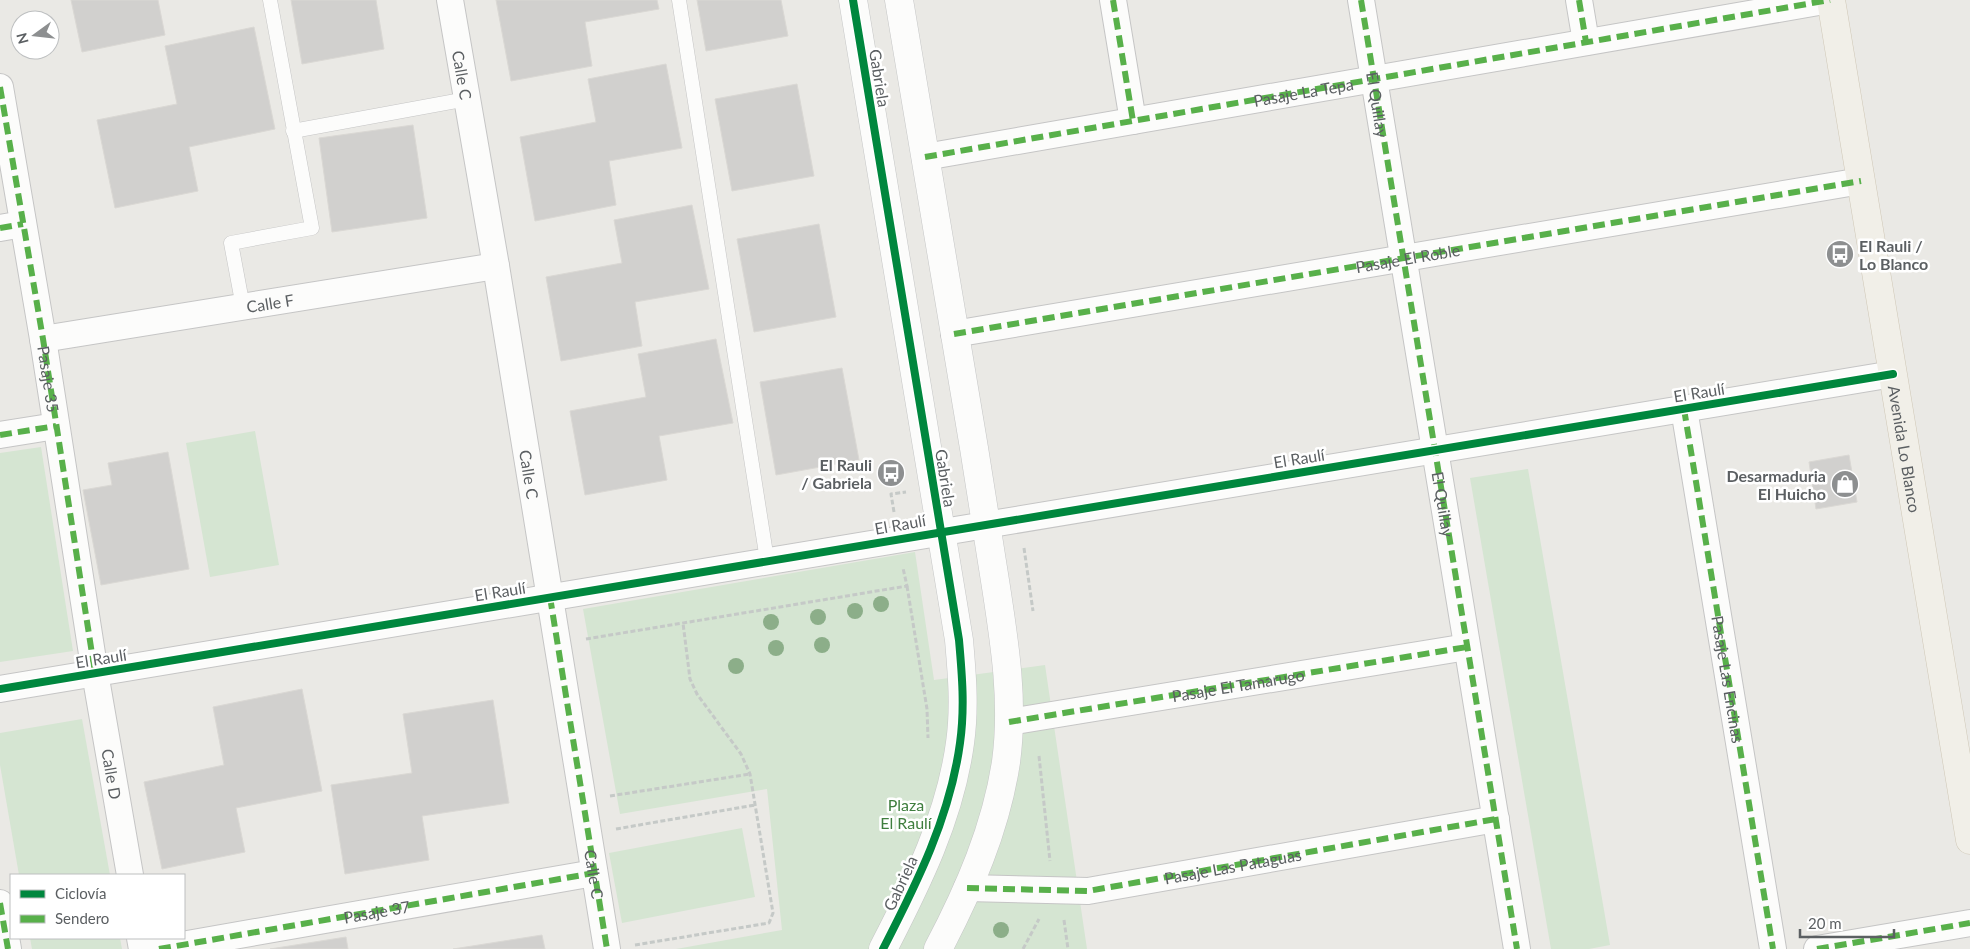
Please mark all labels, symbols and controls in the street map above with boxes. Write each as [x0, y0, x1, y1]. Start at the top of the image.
north arrow [10, 10, 60, 60]
text: N [12, 31, 32, 46]
street label: Gabriela [866, 48, 894, 108]
street label: Calle C [449, 49, 477, 101]
street label: El Quillay [1363, 70, 1393, 139]
street label: Pasaje La Tepa [1252, 73, 1355, 109]
place label: El Rauli / Lo Blanco [1859, 236, 1928, 273]
street label: Pasaje El Roble [1354, 239, 1461, 276]
bus stop icon: El Rauli / Lo Blanco [1825, 239, 1855, 269]
street label: Calle F [245, 289, 295, 316]
street label: Pasaje 35 [35, 344, 64, 414]
street label: El Raulí [1672, 378, 1727, 405]
street label: Avenida Lo Blanco [1885, 384, 1925, 514]
street label: El Raulí [1272, 444, 1327, 471]
street label: Calle C [517, 448, 543, 501]
street label: Gabriela [932, 448, 960, 508]
place label: El Rauli / Gabriela [801, 455, 872, 492]
bus stop icon: El Rauli / Gabriela [876, 458, 906, 488]
place label: Desarmaduria El Huicho [1726, 466, 1826, 503]
shop icon: Desarmaduria El Huicho [1830, 469, 1860, 499]
street label: El Quillay [1429, 470, 1459, 539]
street label: El Raulí [873, 510, 928, 538]
street label: El Raulí [473, 577, 528, 604]
street label: Pasaje Las Encinas [1709, 614, 1748, 745]
street label: El Raulí [74, 644, 129, 671]
street label: Pasaje El Tamarugo [1170, 664, 1306, 705]
street label: Calle D [99, 747, 126, 801]
park label: Plaza El Raulí [880, 795, 933, 832]
street label: Pasaje Las Pataguas [1163, 844, 1303, 887]
street label: Calle C [581, 848, 608, 900]
street label: Gabriela [879, 853, 921, 913]
legend [10, 874, 185, 939]
text: Ciclovía [55, 884, 106, 902]
street label: Pasaje 37 [342, 896, 411, 926]
scale bar [1800, 906, 1894, 938]
text: Sendero [55, 909, 109, 927]
text: 20 m [1808, 914, 1842, 932]

